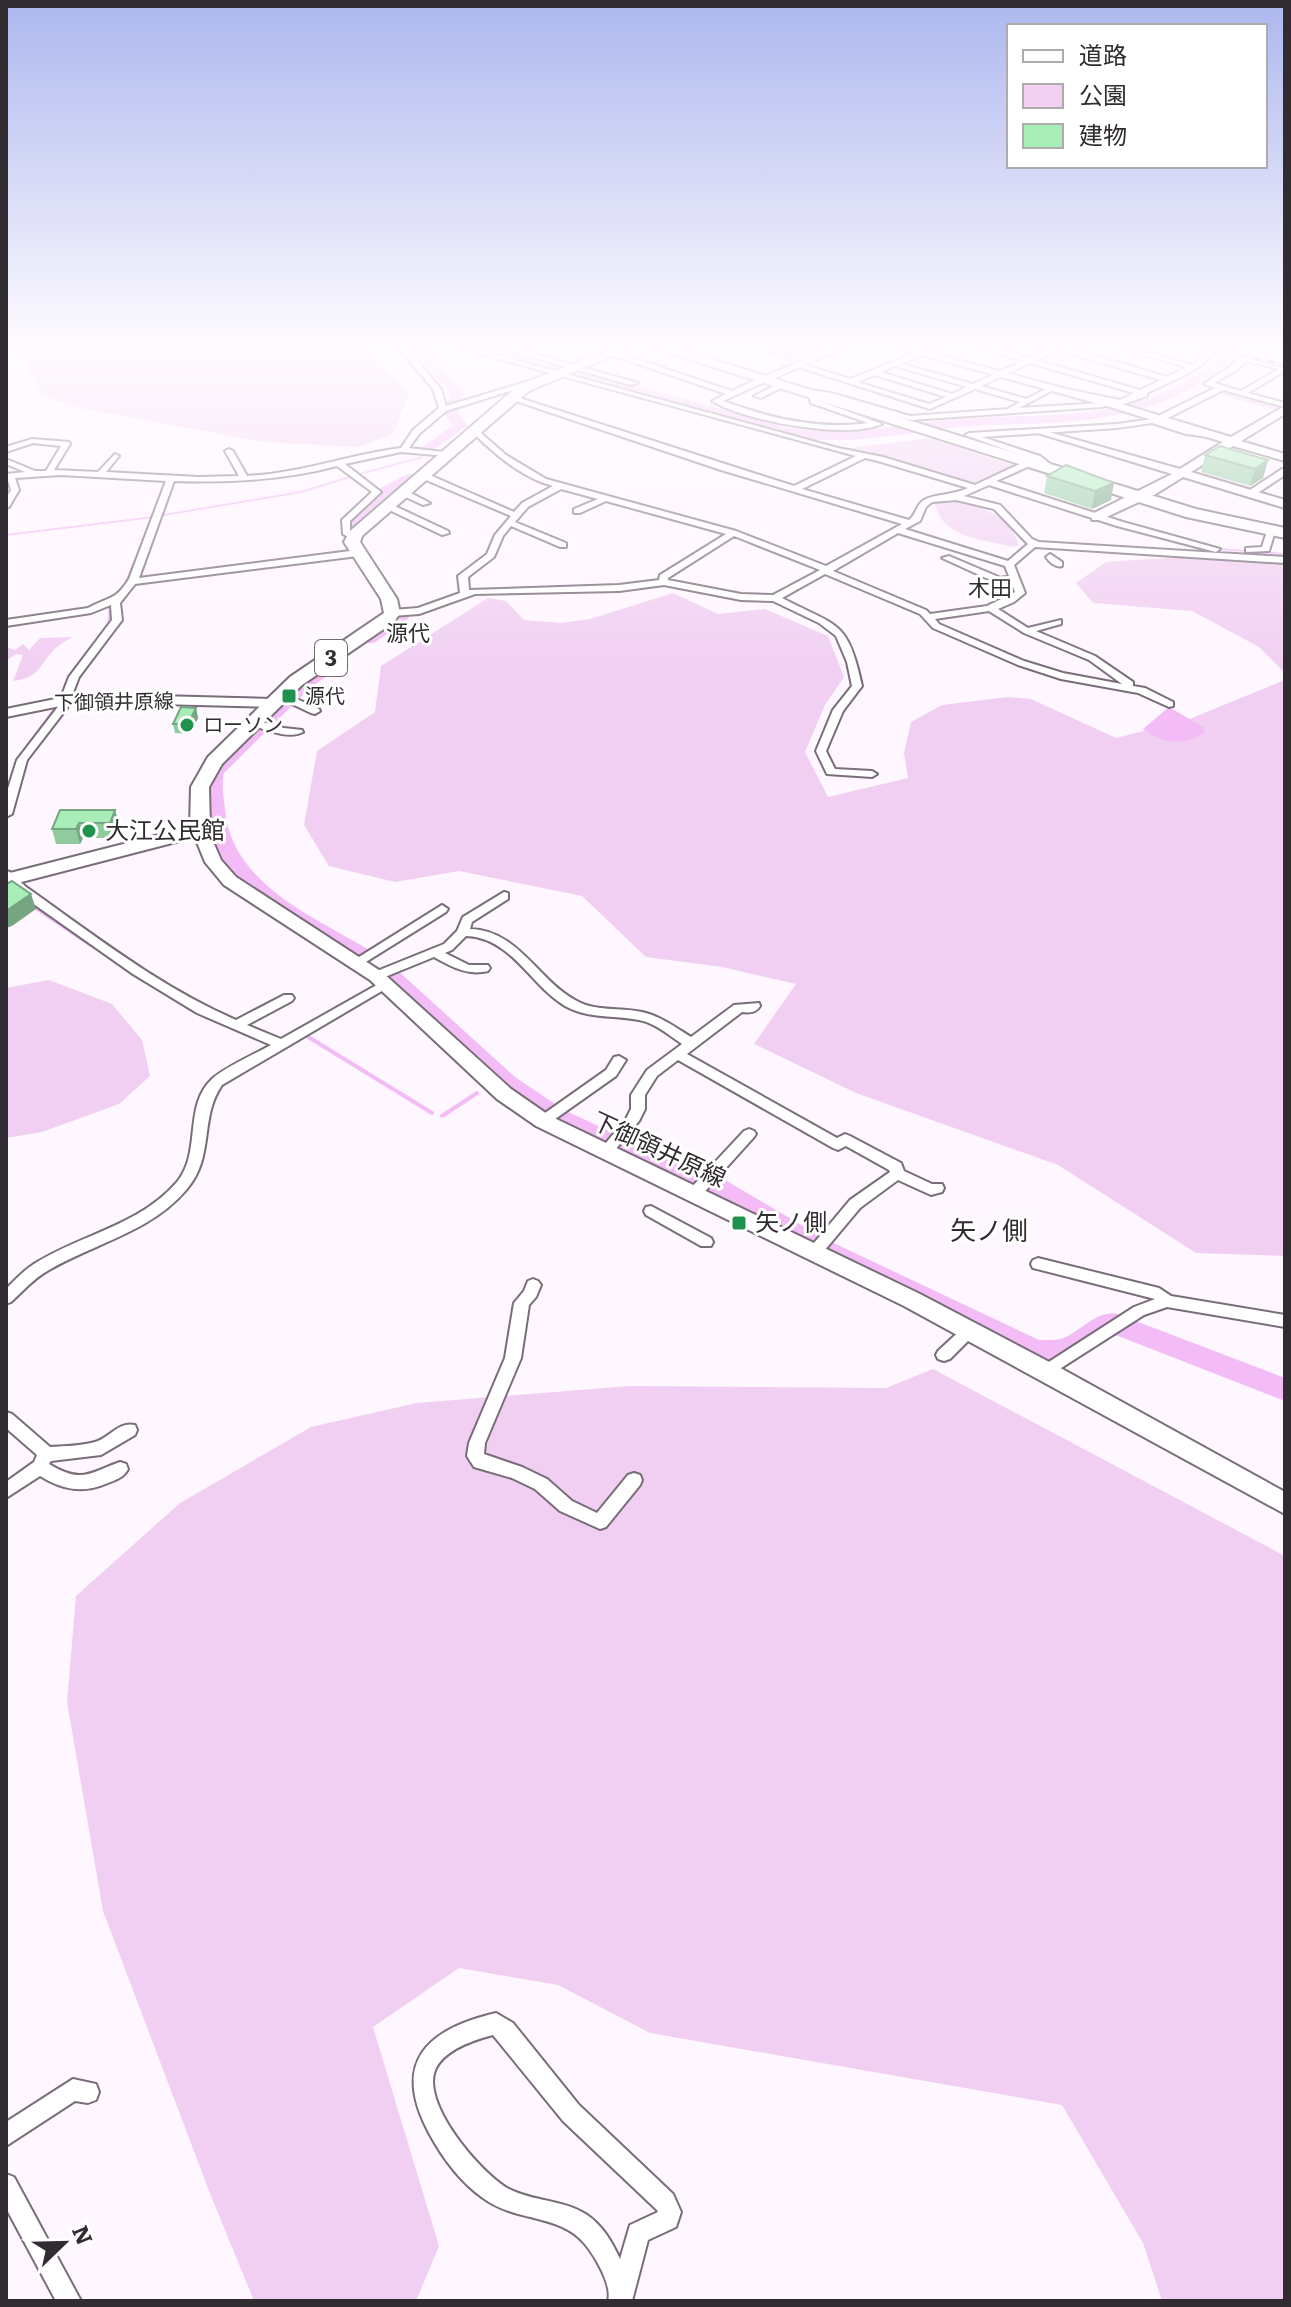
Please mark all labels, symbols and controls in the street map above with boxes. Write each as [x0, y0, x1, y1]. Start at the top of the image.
legend [1007, 24, 1267, 168]
text: 道路 [1079, 36, 1127, 71]
text: 公園 [1079, 76, 1127, 111]
text: 建物 [1079, 116, 1127, 151]
district label: 木田 [968, 570, 1012, 603]
district label: 源代 [386, 615, 430, 648]
road number: 3 [315, 640, 347, 676]
place label: 源代 [305, 679, 345, 709]
street label: 下御領井原線 [54, 684, 174, 716]
marker: 源代 [280, 687, 298, 705]
place label: ローソン [203, 708, 283, 738]
marker: ローソン [178, 716, 196, 734]
place label: 大江公民館 [105, 811, 225, 846]
marker: 大江公民館 [80, 822, 98, 840]
street label: 下御領井原線 [587, 1101, 733, 1194]
place label: 矢ノ側 [755, 1203, 827, 1238]
district label: 矢ノ側 [950, 1209, 1028, 1248]
marker: 矢ノ側 [730, 1214, 748, 1232]
north arrow [24, 2203, 104, 2283]
text: N [65, 2220, 103, 2250]

